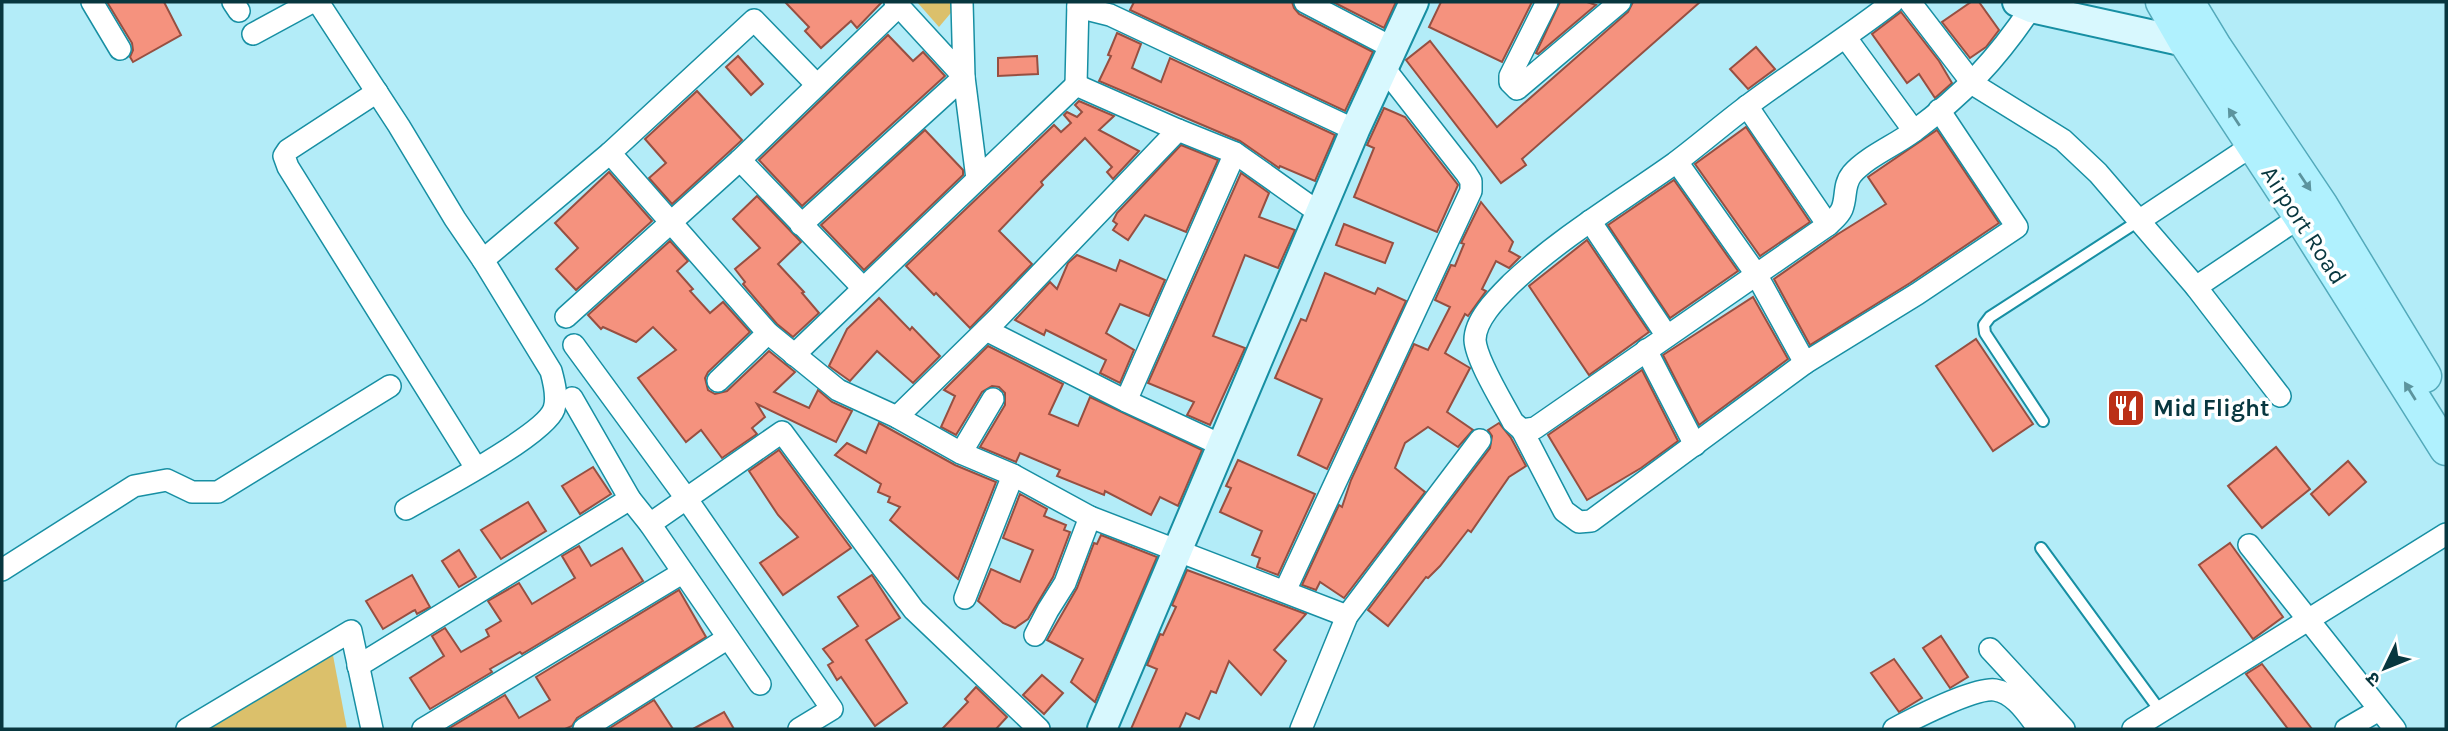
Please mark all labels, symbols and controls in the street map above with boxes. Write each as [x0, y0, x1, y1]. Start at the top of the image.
one-way arrow [2228, 107, 2241, 127]
street label: Airport Road [2255, 161, 2353, 289]
one-way arrow [2299, 172, 2312, 192]
one-way arrow [2403, 382, 2416, 401]
restaurant icon: Mid Flight [2105, 387, 2147, 429]
place label: Mid Flight [2153, 394, 2269, 422]
north arrow [2350, 633, 2420, 703]
text: उ [2361, 667, 2385, 690]

